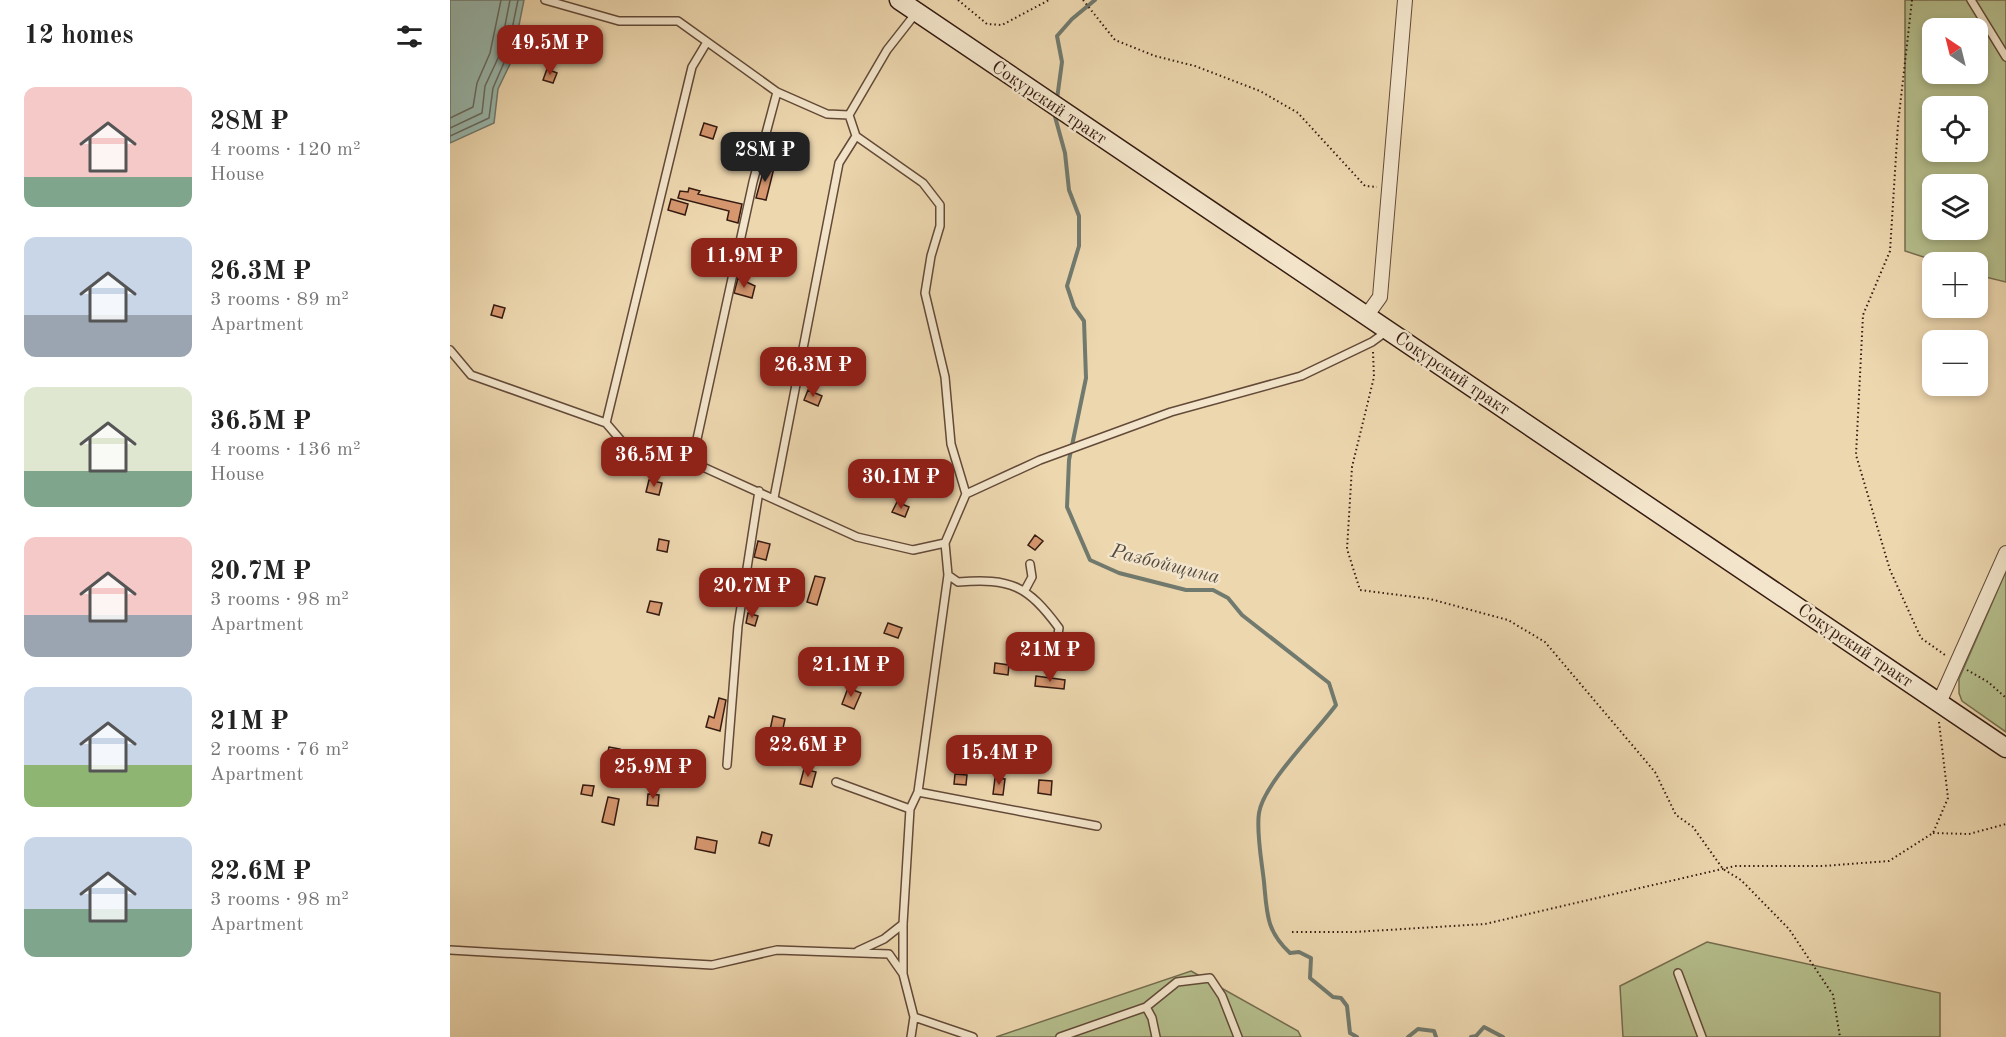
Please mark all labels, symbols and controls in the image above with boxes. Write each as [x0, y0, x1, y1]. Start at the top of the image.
north arrow [1922, 18, 1988, 84]
map controls [1922, 18, 1988, 396]
icon: filters [393, 20, 426, 53]
text: 12 homes [24, 23, 133, 49]
pin: 49.5M ₽ [495, 25, 605, 76]
text: 49.5M ₽ [511, 34, 589, 54]
street label: Сокурский тракт [988, 58, 1110, 148]
button: locate [1922, 96, 1988, 162]
text: 28M ₽ [210, 109, 289, 135]
icon: home [72, 111, 144, 183]
pin: 28M ₽ [723, 132, 807, 183]
text: 4 rooms · 120 m² [210, 140, 360, 160]
text: 28M ₽ [735, 141, 795, 161]
text: House [210, 165, 264, 185]
button: layers [1922, 174, 1988, 240]
pin: 11.9M ₽ [689, 238, 799, 289]
text: 11.9M ₽ [705, 247, 783, 267]
button: + [1922, 252, 1988, 318]
text: 26.3M ₽ [210, 259, 311, 285]
icon: home [72, 261, 144, 333]
text: 3 rooms · 89 m² [210, 290, 349, 310]
text: Apartment [210, 315, 304, 335]
street label: Сокурский тракт [1391, 329, 1513, 419]
button: − [1922, 330, 1988, 396]
pin: 26.3M ₽ [758, 347, 868, 398]
text: 26.3M ₽ [774, 356, 852, 376]
text: 36.5M ₽ [210, 409, 311, 435]
icon: home [72, 411, 144, 483]
pin: 36.5M ₽ [599, 437, 709, 488]
text: 4 rooms · 136 m² [210, 440, 360, 460]
text: 36.5M ₽ [615, 446, 693, 466]
pin: 30.1M ₽ [846, 459, 956, 510]
text: House [210, 465, 264, 485]
text: 30.1M ₽ [862, 468, 940, 488]
water label: Разбойщина [1107, 542, 1222, 588]
text: 20.7M ₽ [210, 559, 311, 585]
icon: home [72, 561, 144, 633]
pin: 20.7M ₽ [697, 568, 807, 619]
text: 20.7M ₽ [713, 577, 791, 597]
text: 3 rooms · 98 m² [210, 590, 349, 610]
street label: Сокурский тракт [1794, 601, 1916, 691]
text: Apartment [210, 615, 304, 635]
pin: 21M ₽ [1008, 632, 1092, 683]
text: 21M ₽ [1020, 641, 1080, 661]
pin: 21.1M ₽ [796, 647, 906, 698]
text: 21.1M ₽ [812, 656, 890, 676]
text: 21M ₽ [210, 709, 289, 735]
icon: home [72, 711, 144, 783]
pin: 22.6M ₽ [753, 727, 863, 778]
pin: 15.4M ₽ [944, 735, 1054, 786]
text: 22.6M ₽ [769, 736, 847, 756]
text: 2 rooms · 76 m² [210, 740, 349, 760]
text: 15.4M ₽ [960, 744, 1038, 764]
pin: 25.9M ₽ [598, 749, 708, 800]
text: 25.9M ₽ [614, 758, 692, 778]
text: Apartment [210, 765, 304, 785]
text: 22.6M ₽ [210, 859, 311, 885]
icon: home [72, 861, 144, 933]
text: 3 rooms · 98 m² [210, 890, 349, 910]
text: Apartment [210, 915, 304, 935]

